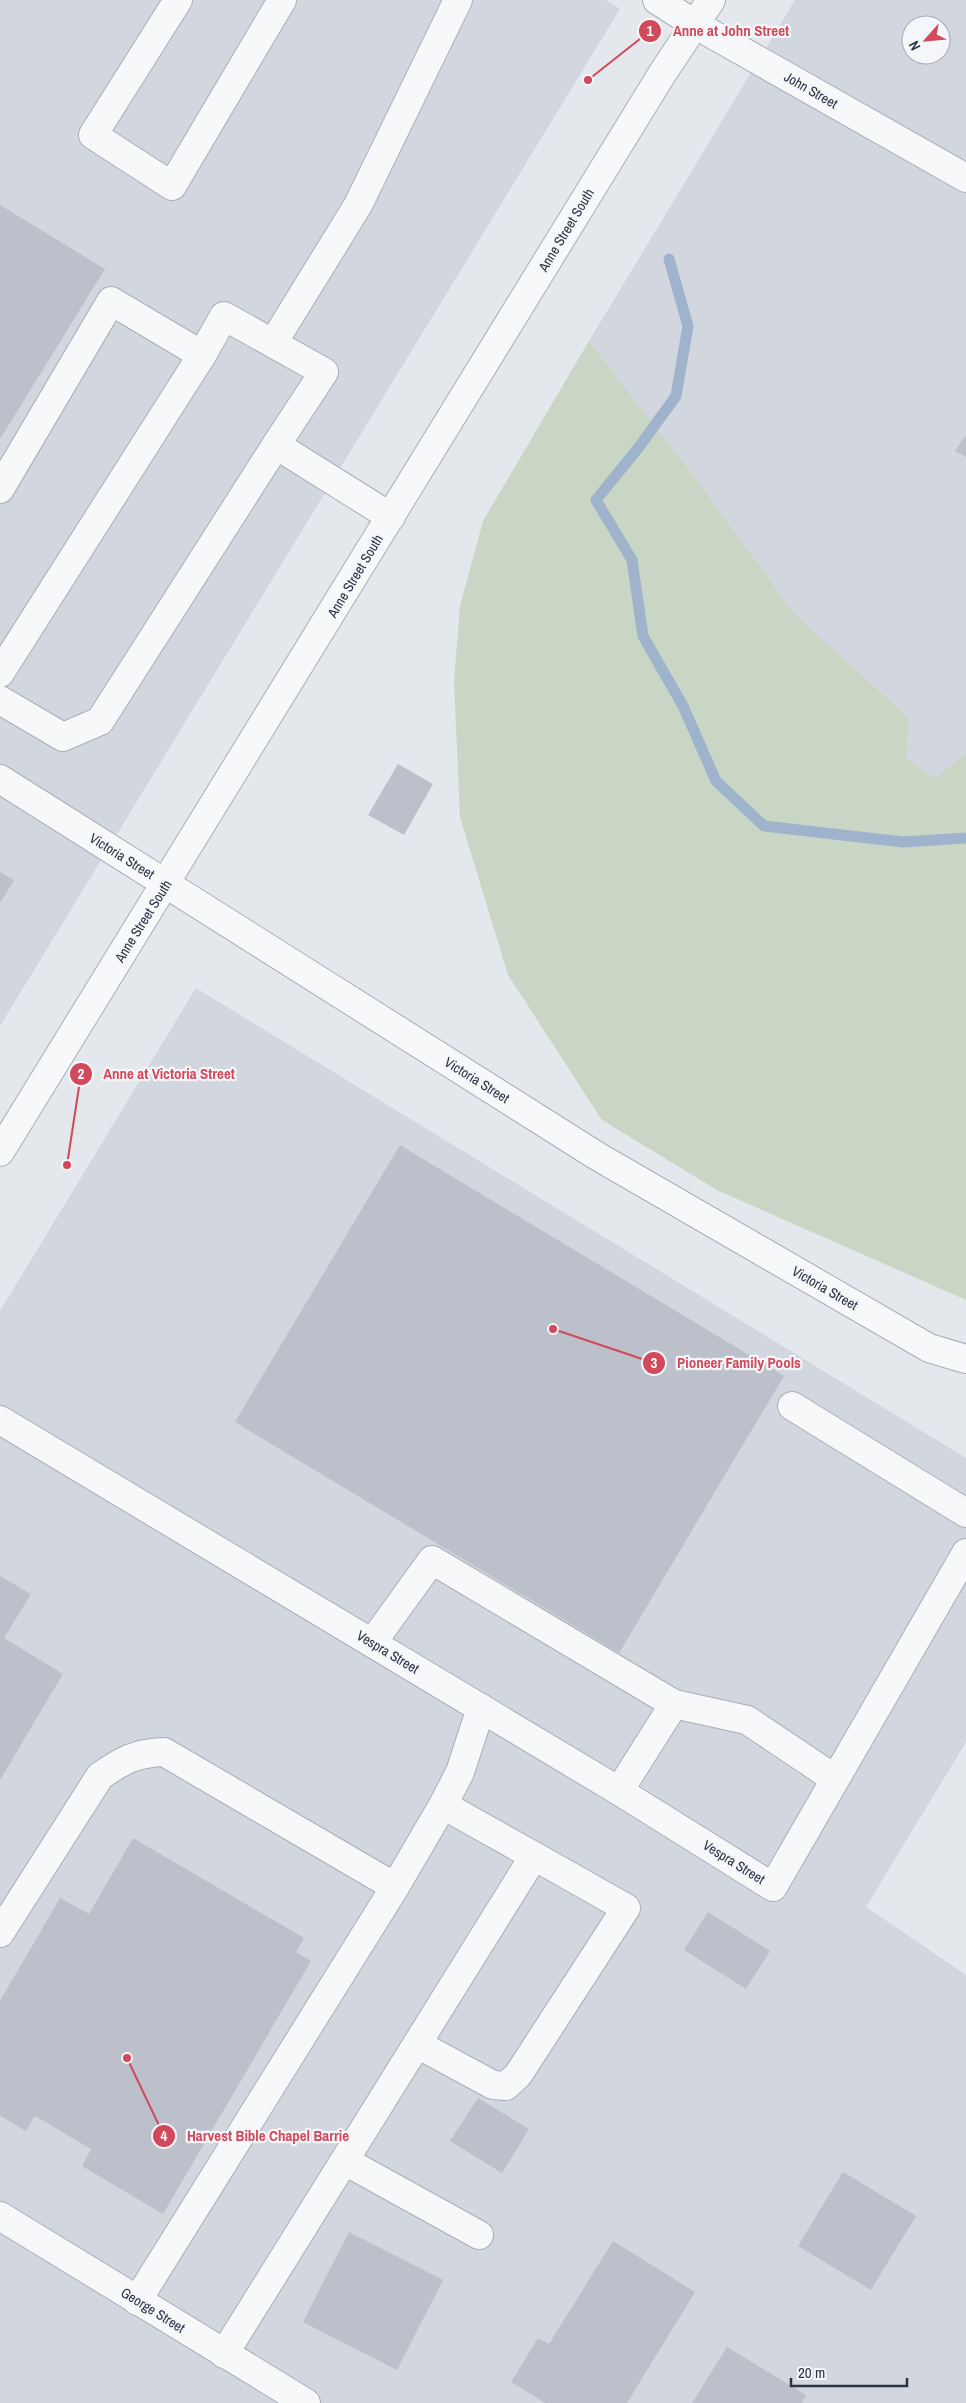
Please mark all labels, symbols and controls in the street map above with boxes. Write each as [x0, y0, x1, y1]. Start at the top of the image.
north arrow [901, 15, 951, 65]
callout: Anne at John Street [638, 16, 799, 46]
text: 1 [647, 20, 654, 41]
text: Anne at John Street [673, 20, 789, 41]
text: N [905, 38, 924, 54]
street label: John Street [781, 68, 841, 112]
street label: Anne Street South [534, 185, 598, 276]
street label: Anne Street South [323, 531, 387, 622]
street label: Victoria Street [86, 829, 158, 883]
street label: Anne Street South [110, 876, 175, 966]
street label: Victoria Street [441, 1053, 513, 1107]
callout: Anne at Victoria Street [69, 1059, 245, 1089]
text: 2 [78, 1063, 85, 1084]
text: Anne at Victoria Street [103, 1063, 235, 1084]
street label: Victoria Street [789, 1262, 861, 1314]
callout: Pioneer Family Pools [642, 1348, 811, 1378]
text: 3 [651, 1352, 658, 1373]
text: Pioneer Family Pools [677, 1352, 801, 1373]
street label: Vespra Street [354, 1626, 422, 1678]
street label: Vespra Street [700, 1836, 768, 1888]
callout: Harvest Bible Chapel Barrie [152, 2121, 359, 2151]
text: 4 [161, 2125, 168, 2146]
text: Harvest Bible Chapel Barrie [187, 2125, 349, 2146]
street label: George Street [118, 2283, 188, 2337]
scale bar [791, 2356, 907, 2388]
text: 20 m [798, 2362, 825, 2383]

